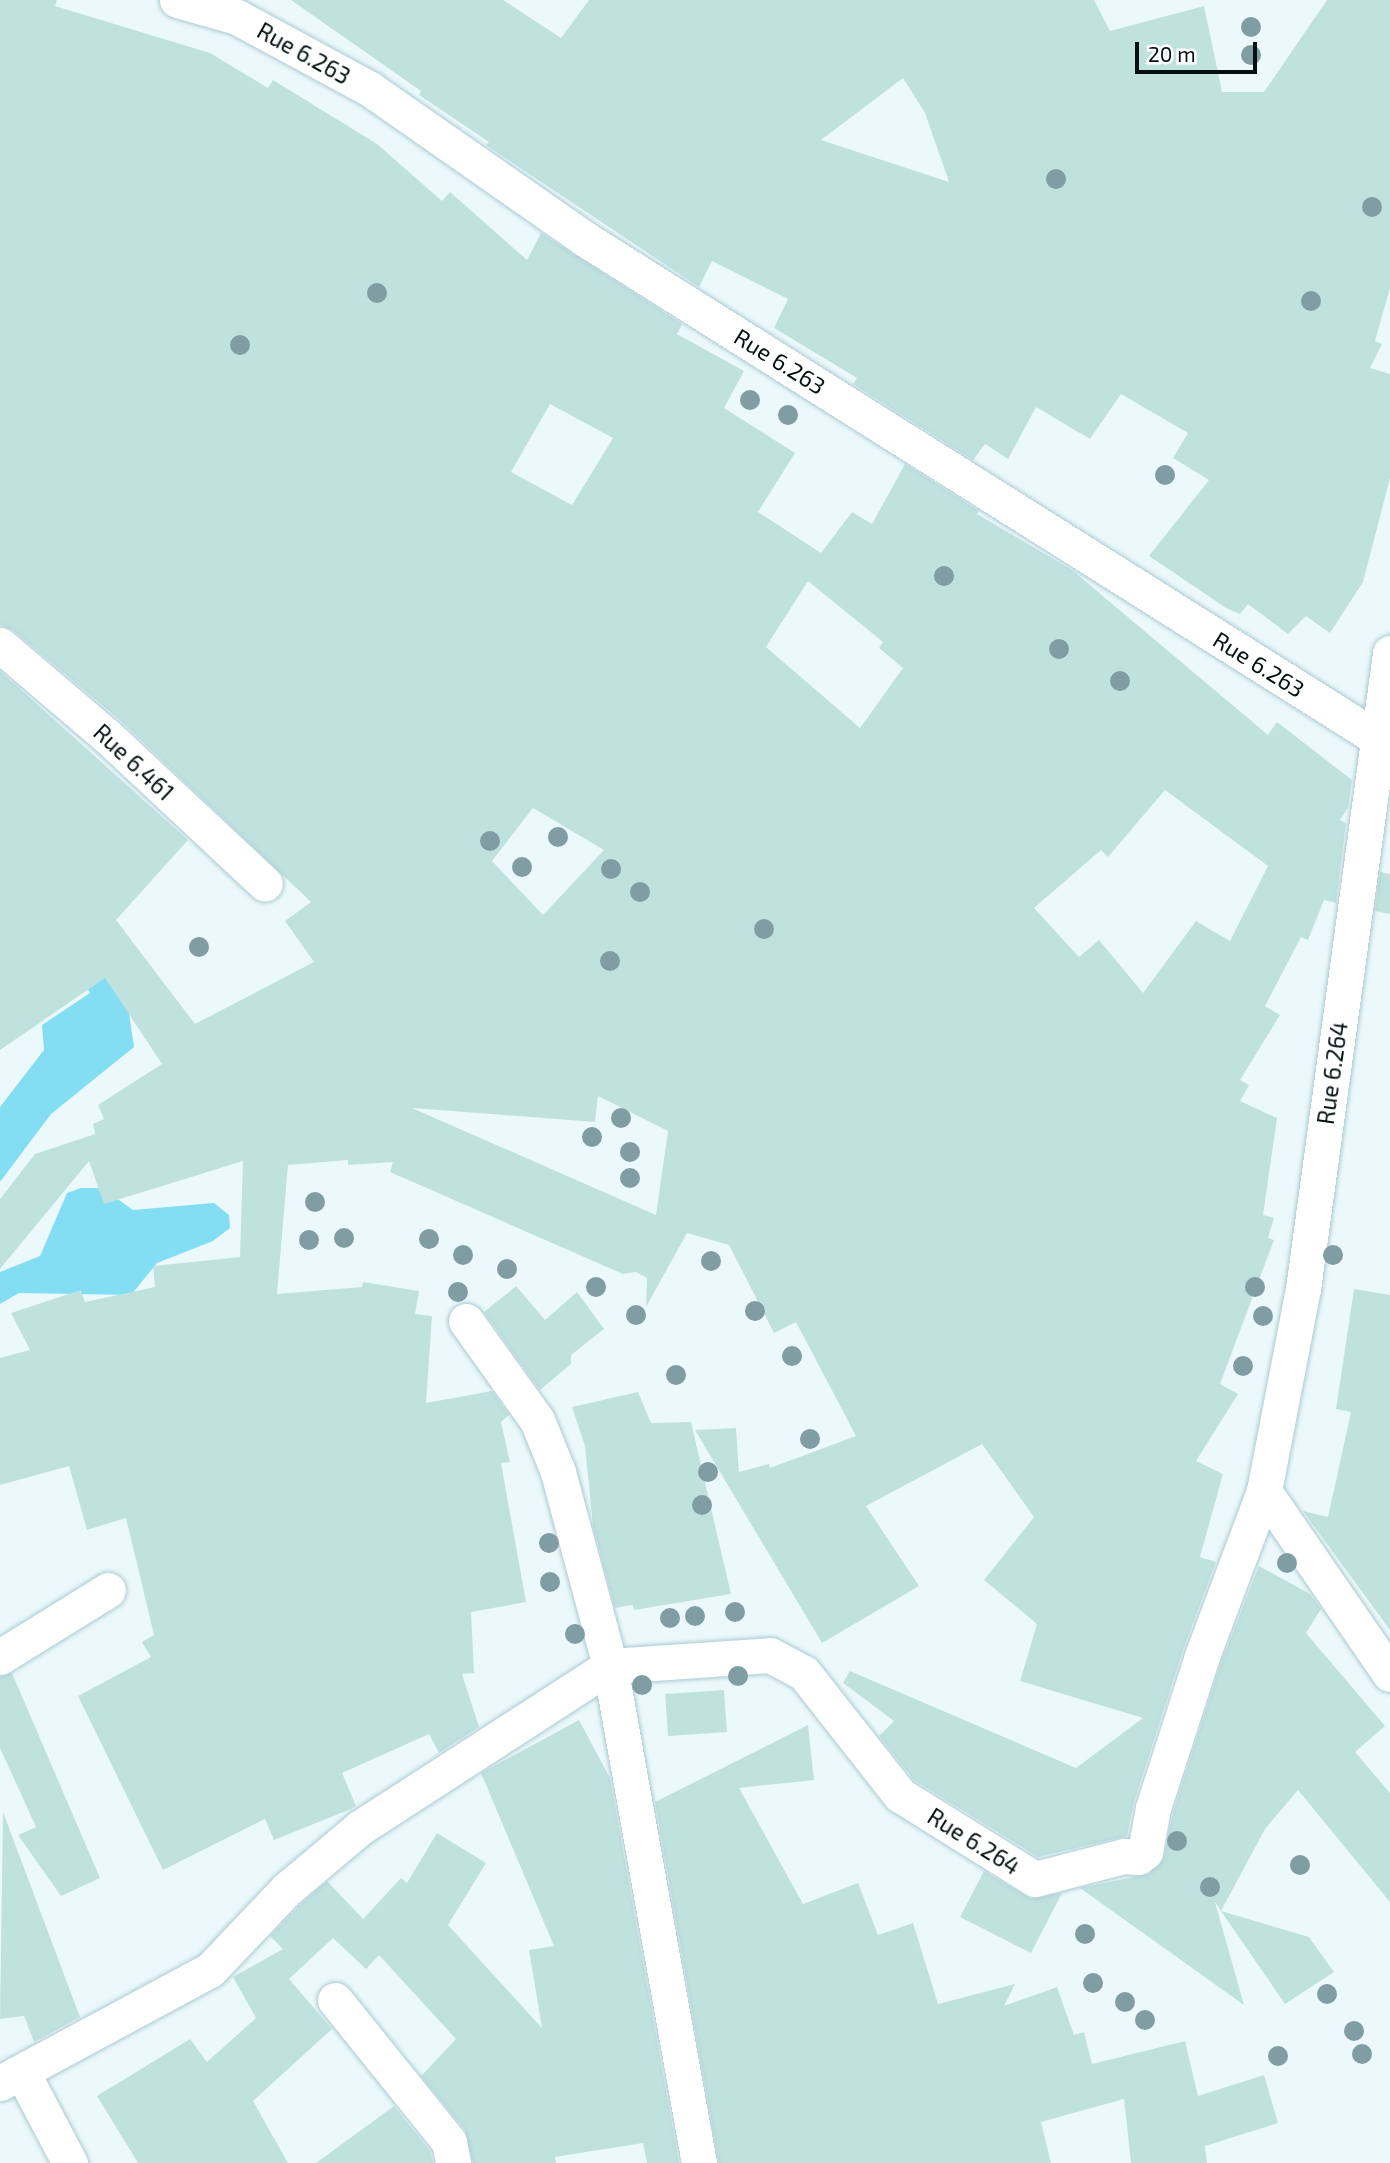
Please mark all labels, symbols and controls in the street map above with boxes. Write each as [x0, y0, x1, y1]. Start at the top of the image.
street label: Rue 6.263 [253, 16, 355, 90]
scale bar [1138, 28, 1260, 72]
text: 20 m [1148, 41, 1196, 66]
street label: Rue 6.263 [729, 322, 831, 400]
street label: Rue 6.263 [1208, 625, 1310, 703]
street label: Rue 6.461 [88, 718, 180, 806]
street label: Rue 6.264 [1311, 1020, 1353, 1126]
street label: Rue 6.264 [923, 1802, 1025, 1880]

